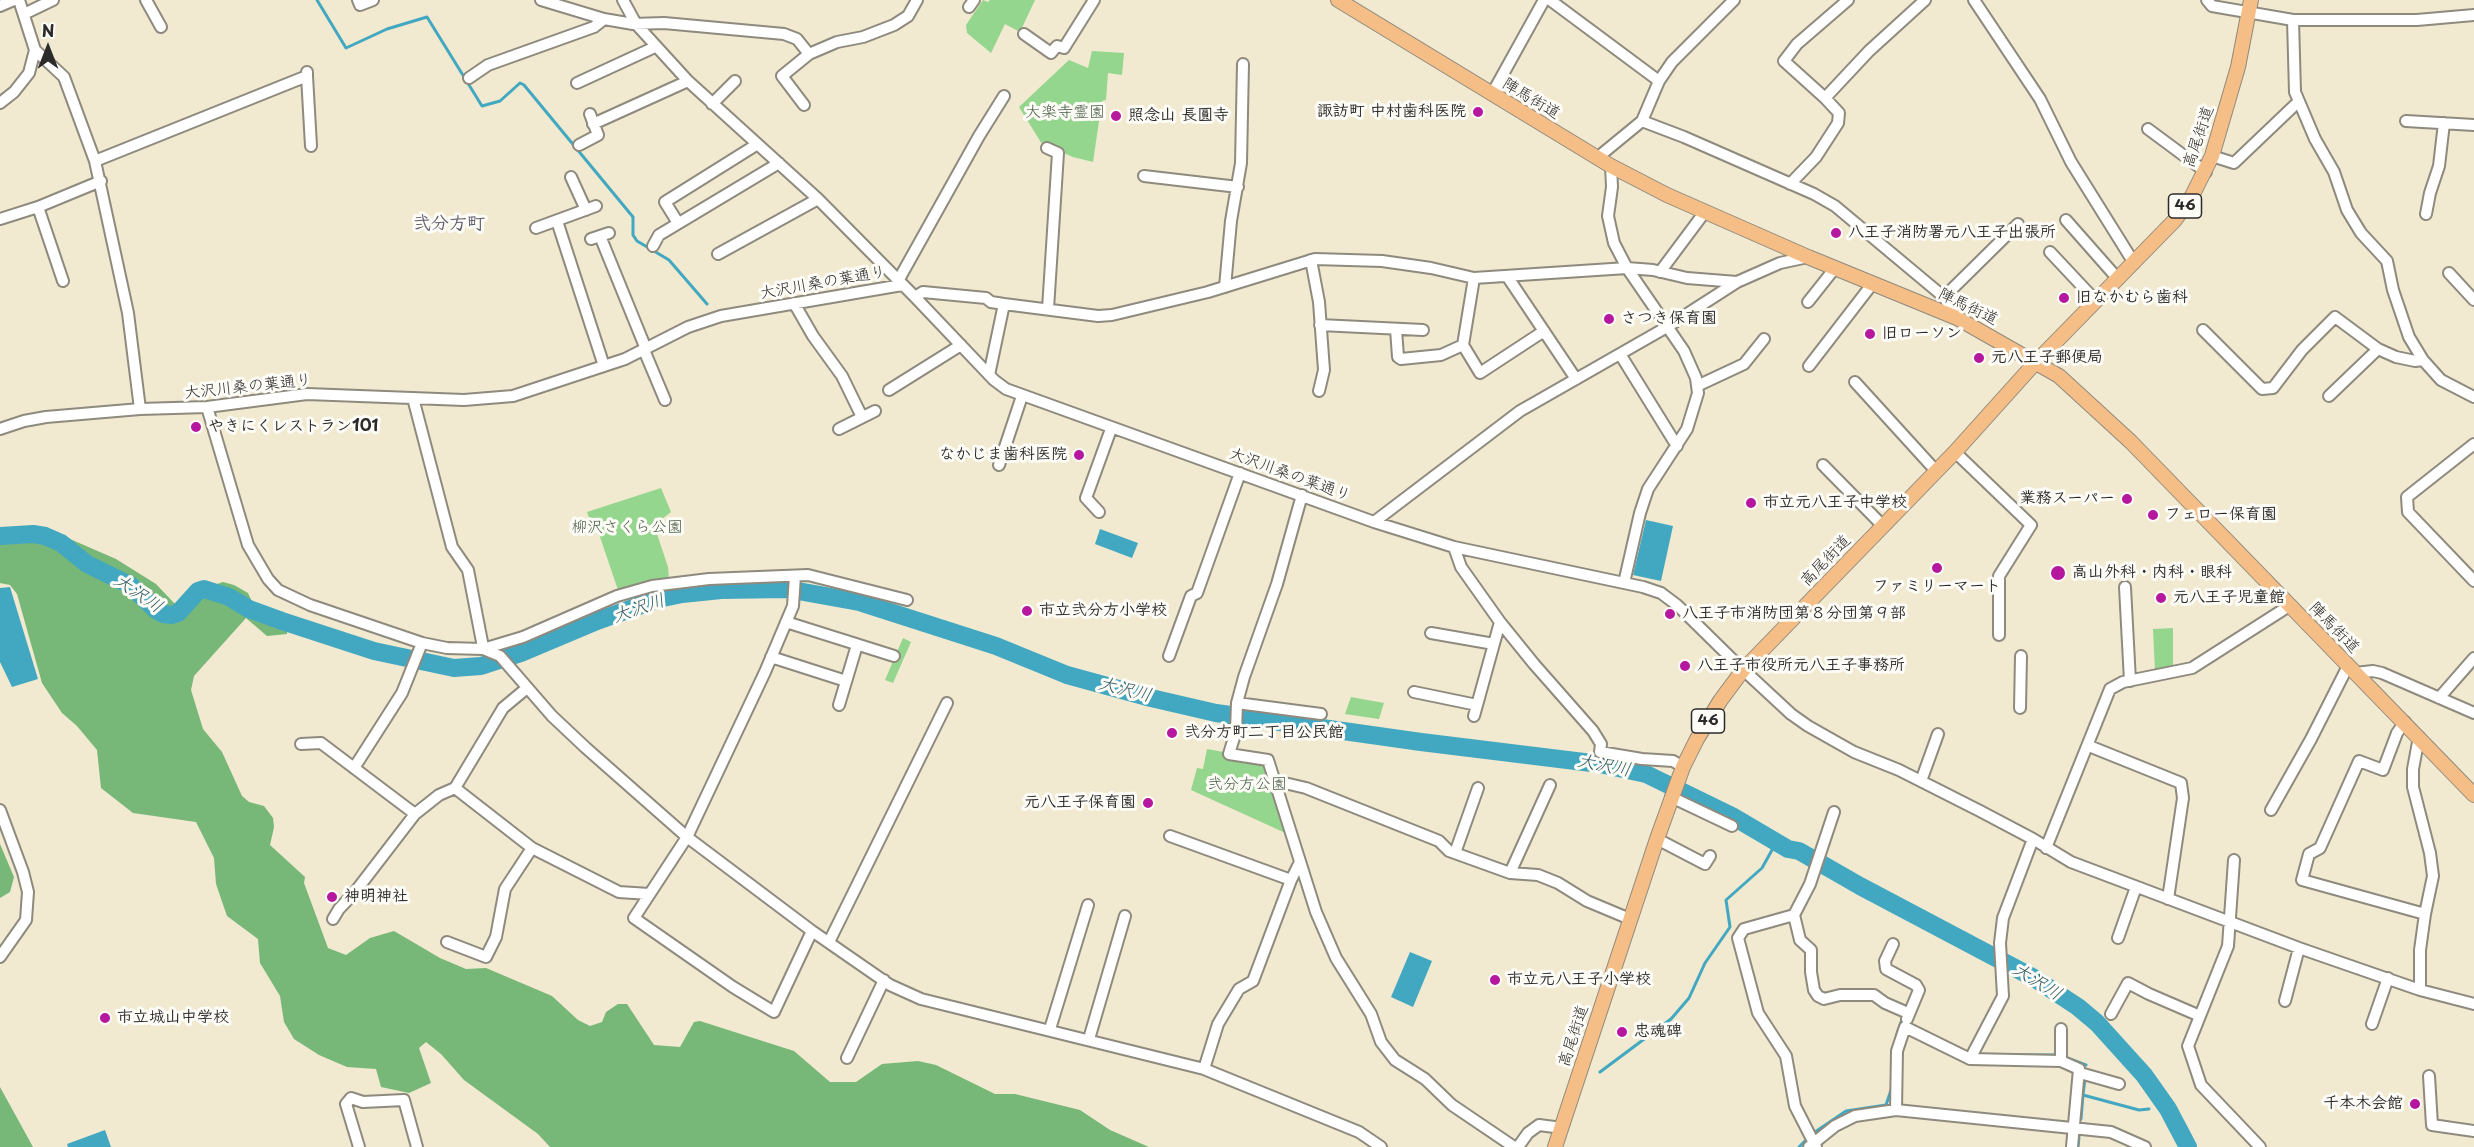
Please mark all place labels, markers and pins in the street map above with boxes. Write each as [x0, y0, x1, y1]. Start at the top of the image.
place label: 諏訪町 中村歯科医院 [1317, 102, 1466, 122]
marker: 諏訪町 中村歯科医院 [1471, 105, 1485, 119]
place label: 照念山 長圓寺 [1128, 106, 1229, 126]
marker: 照念山 長圓寺 [1109, 109, 1123, 123]
place label: 八王子消防署元八王子出張所 [1848, 223, 2056, 243]
marker: 八王子消防署元八王子出張所 [1829, 226, 1843, 240]
place label: 旧なかむら歯科 [2076, 288, 2188, 308]
marker: 旧なかむら歯科 [2057, 291, 2071, 305]
place label: さつき保育園 [1621, 309, 1717, 329]
marker: さつき保育園 [1602, 312, 1616, 326]
place label: 旧ローソン [1882, 324, 1962, 344]
marker: 旧ローソン [1863, 327, 1877, 341]
place label: 元八王子郵便局 [1991, 348, 2103, 368]
marker: 元八王子郵便局 [1972, 351, 1986, 365]
place label: やきにくレストラン101 [208, 417, 378, 437]
marker: やきにくレストラン101 [189, 420, 203, 434]
place label: なかじま歯科医院 [939, 445, 1067, 465]
marker: なかじま歯科医院 [1072, 448, 1086, 462]
place label: 業務スーパー [2020, 489, 2115, 509]
marker: 業務スーパー [2120, 492, 2134, 506]
place label: 市立元八王子中学校 [1763, 493, 1907, 513]
marker: 市立元八王子中学校 [1744, 496, 1758, 510]
place label: フェロー保育園 [2165, 505, 2277, 525]
marker: フェロー保育園 [2146, 508, 2160, 522]
marker: ファミリーマート [1930, 561, 1944, 575]
place label: 高山外科・内科・眼科 [2072, 563, 2232, 583]
marker: 高山外科・内科・眼科 [2049, 564, 2067, 582]
place label: ファミリーマート [1873, 577, 2001, 597]
place label: 元八王子児童館 [2173, 588, 2285, 608]
marker: 元八王子児童館 [2154, 591, 2168, 605]
place label: 市立弐分方小学校 [1039, 601, 1167, 621]
marker: 市立弐分方小学校 [1020, 604, 1034, 618]
place label: 八王子市消防団第８分団第９部 [1682, 604, 1906, 624]
marker: 八王子市消防団第８分団第９部 [1663, 607, 1677, 621]
place label: 八王子市役所元八王子事務所 [1697, 656, 1905, 676]
marker: 八王子市役所元八王子事務所 [1678, 659, 1692, 673]
place label: 弐分方町二丁目公民館 [1184, 723, 1344, 743]
marker: 弐分方町二丁目公民館 [1165, 726, 1179, 740]
place label: 元八王子保育園 [1024, 793, 1136, 813]
marker: 元八王子保育園 [1141, 796, 1155, 810]
place label: 神明神社 [344, 887, 408, 907]
marker: 神明神社 [325, 890, 339, 904]
place label: 市立元八王子小学校 [1507, 970, 1651, 990]
marker: 市立元八王子小学校 [1488, 973, 1502, 987]
place label: 市立城山中学校 [117, 1008, 229, 1028]
marker: 市立城山中学校 [98, 1011, 112, 1025]
place label: 忠魂碑 [1634, 1022, 1682, 1042]
marker: 忠魂碑 [1615, 1025, 1629, 1039]
place label: 千本木会館 [2323, 1094, 2403, 1114]
marker: 千本木会館 [2408, 1097, 2422, 1111]

